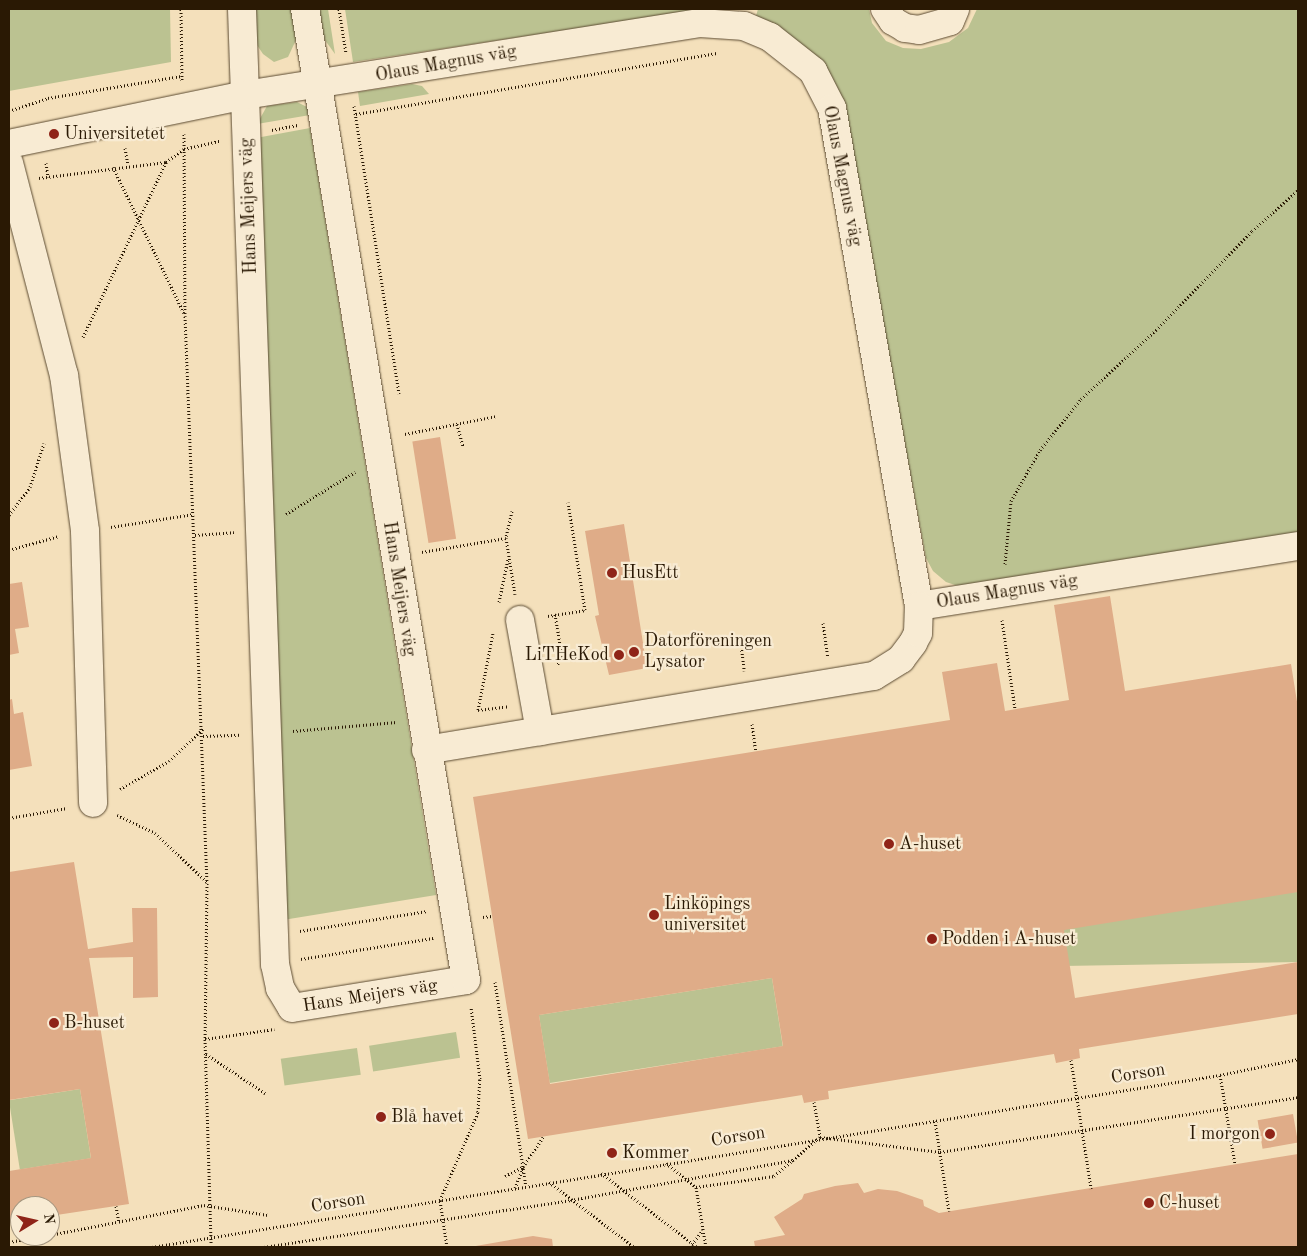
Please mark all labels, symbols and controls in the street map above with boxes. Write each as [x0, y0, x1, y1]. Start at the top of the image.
street label: Olaus Magnus väg [374, 41, 518, 87]
street label: Olaus Magnus väg [818, 104, 866, 248]
place label: Universitetet [64, 123, 165, 145]
marker: Universitetet [48, 128, 60, 140]
street label: Hans Meijers väg [236, 138, 262, 274]
street label: Hans Meijers väg [378, 520, 420, 658]
place label: HusEtt [622, 562, 679, 584]
marker: HusEtt [606, 567, 618, 579]
street label: Olaus Magnus väg [935, 570, 1079, 614]
place label: Datorföreningen Lysator [644, 631, 772, 674]
place label: LiTHeKod [525, 644, 609, 666]
marker: Datorföreningen Lysator [628, 646, 640, 658]
marker: LiTHeKod [613, 649, 625, 661]
place label: A-huset [899, 833, 961, 855]
marker: A-huset [883, 838, 895, 850]
place label: Linköpings universitet [664, 894, 750, 936]
marker: Linköpings universitet [648, 909, 660, 921]
place label: Podden i A-huset [942, 928, 1076, 950]
marker: Podden i A-huset [926, 933, 938, 945]
street label: Hans Meijers väg [301, 975, 439, 1017]
place label: B-huset [64, 1012, 125, 1034]
marker: B-huset [48, 1017, 60, 1029]
street label: Corson [1109, 1059, 1167, 1089]
place label: Blå havet [391, 1106, 464, 1128]
marker: Blå havet [375, 1111, 387, 1123]
street label: Corson [709, 1122, 767, 1152]
place label: I morgon [1189, 1123, 1260, 1145]
marker: I morgon [1264, 1128, 1276, 1140]
place label: Kommer [622, 1142, 689, 1164]
marker: Kommer [606, 1147, 618, 1159]
street label: Corson [309, 1188, 367, 1218]
place label: C-huset [1159, 1192, 1220, 1214]
north arrow [10, 1196, 60, 1246]
marker: C-huset [1143, 1197, 1155, 1209]
text: N [41, 1212, 57, 1225]

